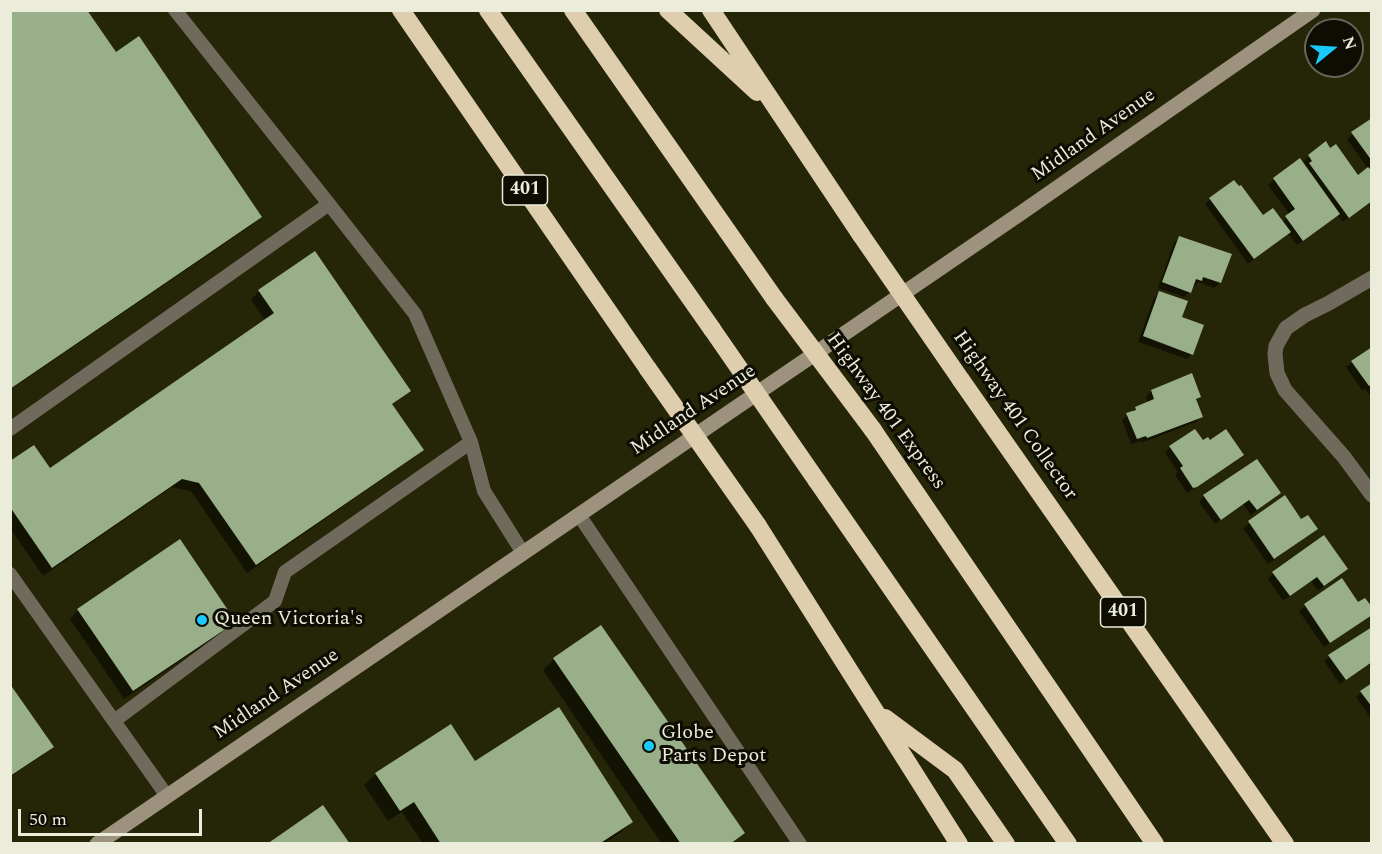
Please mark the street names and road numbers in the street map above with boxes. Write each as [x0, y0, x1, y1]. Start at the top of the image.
street label: Midland Avenue [1027, 84, 1161, 188]
road number: 401 [502, 175, 548, 205]
street label: Highway 401 Collector [946, 327, 1082, 505]
street label: Highway 401 Express [820, 329, 950, 495]
street label: Midland Avenue [627, 360, 761, 462]
road number: 401 [1100, 597, 1146, 627]
street label: Midland Avenue [210, 644, 344, 746]

